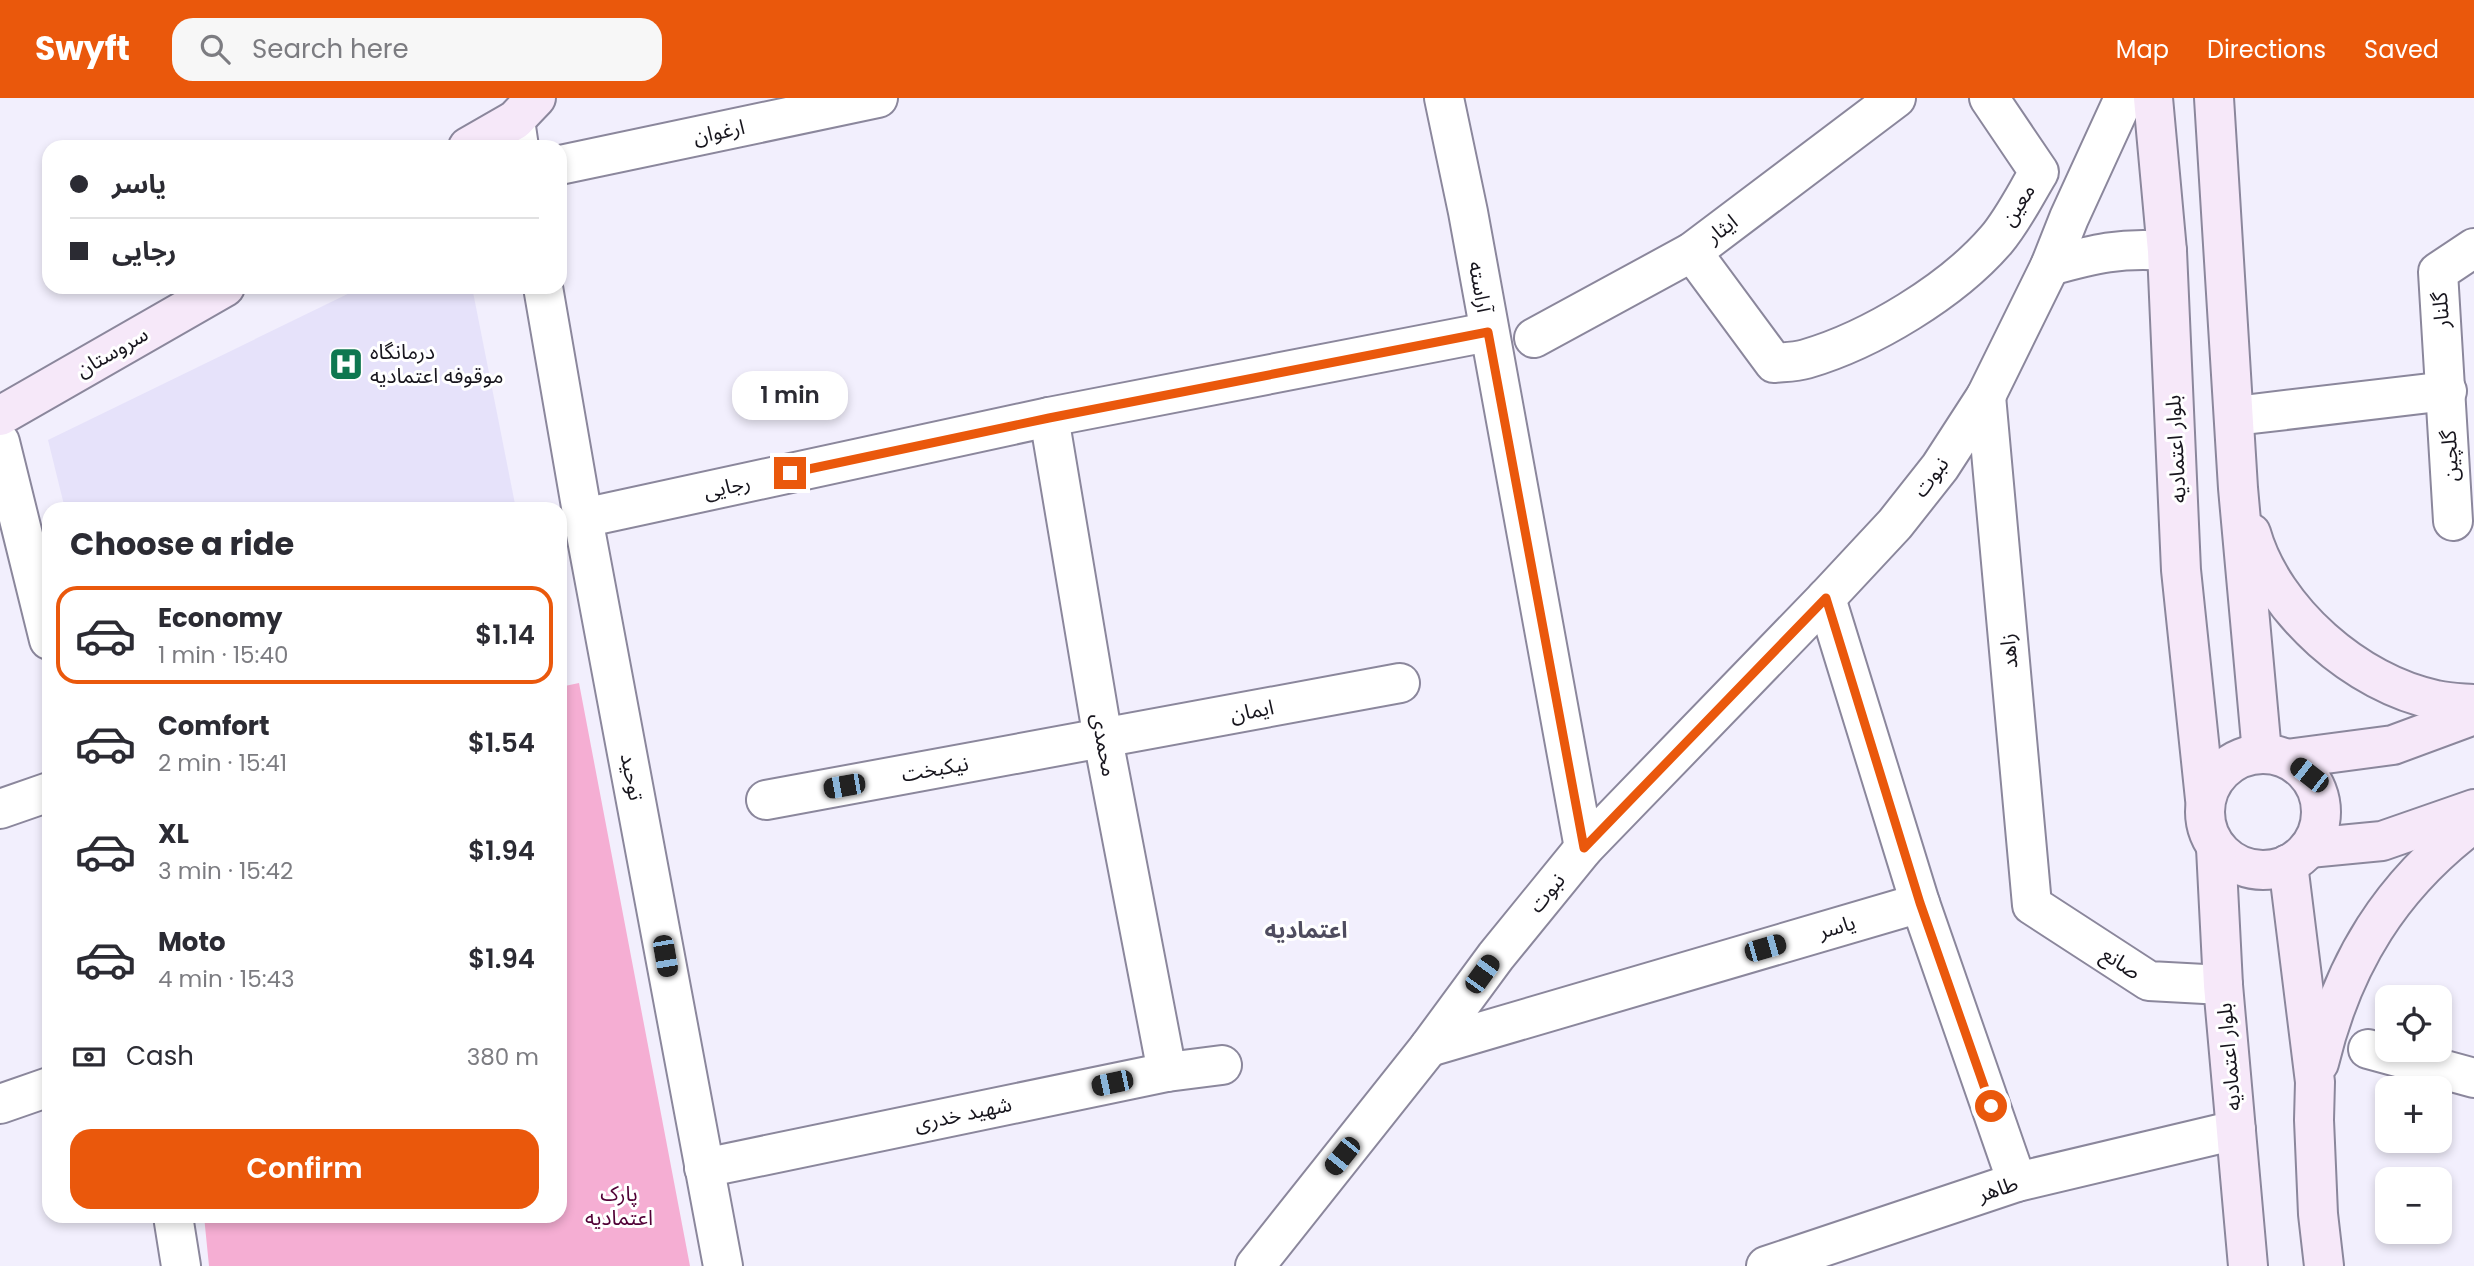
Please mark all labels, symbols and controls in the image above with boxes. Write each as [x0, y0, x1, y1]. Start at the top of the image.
search box [172, 18, 662, 81]
text: Swyft [35, 25, 130, 72]
icon: search [196, 30, 234, 68]
text: Search here [252, 31, 409, 67]
text: Map [2116, 33, 2169, 66]
text: Directions [2207, 33, 2326, 66]
text: Saved [2364, 33, 2439, 66]
street label: ارغوان [690, 112, 747, 151]
text: یاسر [112, 166, 166, 202]
street label: معین [1993, 178, 2042, 232]
street label: ایثار [1699, 207, 1744, 251]
text: رجایی [112, 233, 176, 269]
street label: آراسته [1462, 259, 1499, 316]
street label: گلنار [2425, 291, 2456, 330]
street label: سروستان [70, 319, 153, 384]
place label: درمانگاه موقوفه اعتمادیه [370, 337, 504, 390]
hospital icon: درمانگاه موقوفه اعتمادیه [327, 345, 365, 383]
callout: 1 min [732, 372, 848, 420]
text: 1 min [760, 379, 820, 411]
street label: بلوار اعتمادیه [2158, 394, 2193, 504]
street label: گلچین [2434, 429, 2465, 482]
street label: نبوت [1906, 451, 1955, 503]
route end [774, 457, 806, 489]
street label: رجایی [701, 467, 753, 506]
text: Choose a ride [70, 521, 294, 566]
text: Economy [158, 600, 282, 636]
icon: car [74, 604, 137, 667]
text: $1.14 [475, 617, 535, 653]
street label: زاهد [1993, 632, 2024, 670]
text: 1 min · 15:40 [158, 639, 288, 671]
street label: ایمان [1228, 692, 1276, 729]
text: Comfort [158, 708, 270, 744]
street label: محمدی [1085, 711, 1124, 779]
icon: car [74, 712, 137, 775]
text: $1.54 [468, 725, 535, 761]
text: 2 min · 15:41 [158, 747, 287, 779]
street label: نیکبخت [899, 748, 971, 789]
street label: توحید [614, 751, 651, 803]
car [2286, 754, 2333, 796]
car [822, 772, 867, 800]
text: XL [158, 816, 189, 852]
icon: car [74, 820, 137, 883]
text: $1.94 [468, 833, 535, 869]
text: 3 min · 15:42 [158, 855, 293, 887]
street label: نبوت [1522, 867, 1572, 919]
street label: یاسر [1814, 907, 1859, 946]
district label: اعتمادیه [1264, 914, 1348, 946]
text: Moto [158, 924, 226, 960]
icon: car [74, 928, 137, 991]
car [1742, 932, 1789, 964]
car [652, 933, 679, 979]
street label: صانع [2095, 939, 2147, 987]
text: $1.94 [468, 941, 535, 977]
car [1462, 951, 1503, 997]
text: 4 min · 15:43 [158, 963, 295, 995]
map controls [2375, 985, 2452, 1244]
button: locate [2375, 985, 2452, 1062]
street label: بلوار اعتمادیه [2209, 1002, 2248, 1112]
icon: cash [70, 1038, 108, 1076]
text: Cash [126, 1038, 194, 1074]
text: 380 m [467, 1041, 539, 1073]
car [1090, 1068, 1135, 1098]
button: + [2375, 1076, 2452, 1153]
street label: شهید خدری [911, 1089, 1014, 1138]
route start [1975, 1090, 2007, 1122]
button: Confirm [70, 1129, 539, 1209]
car [1321, 1133, 1364, 1179]
button: − [2375, 1167, 2452, 1244]
street label: طاهر [1973, 1168, 2022, 1209]
park label: پارک اعتمادیه [585, 1179, 653, 1232]

